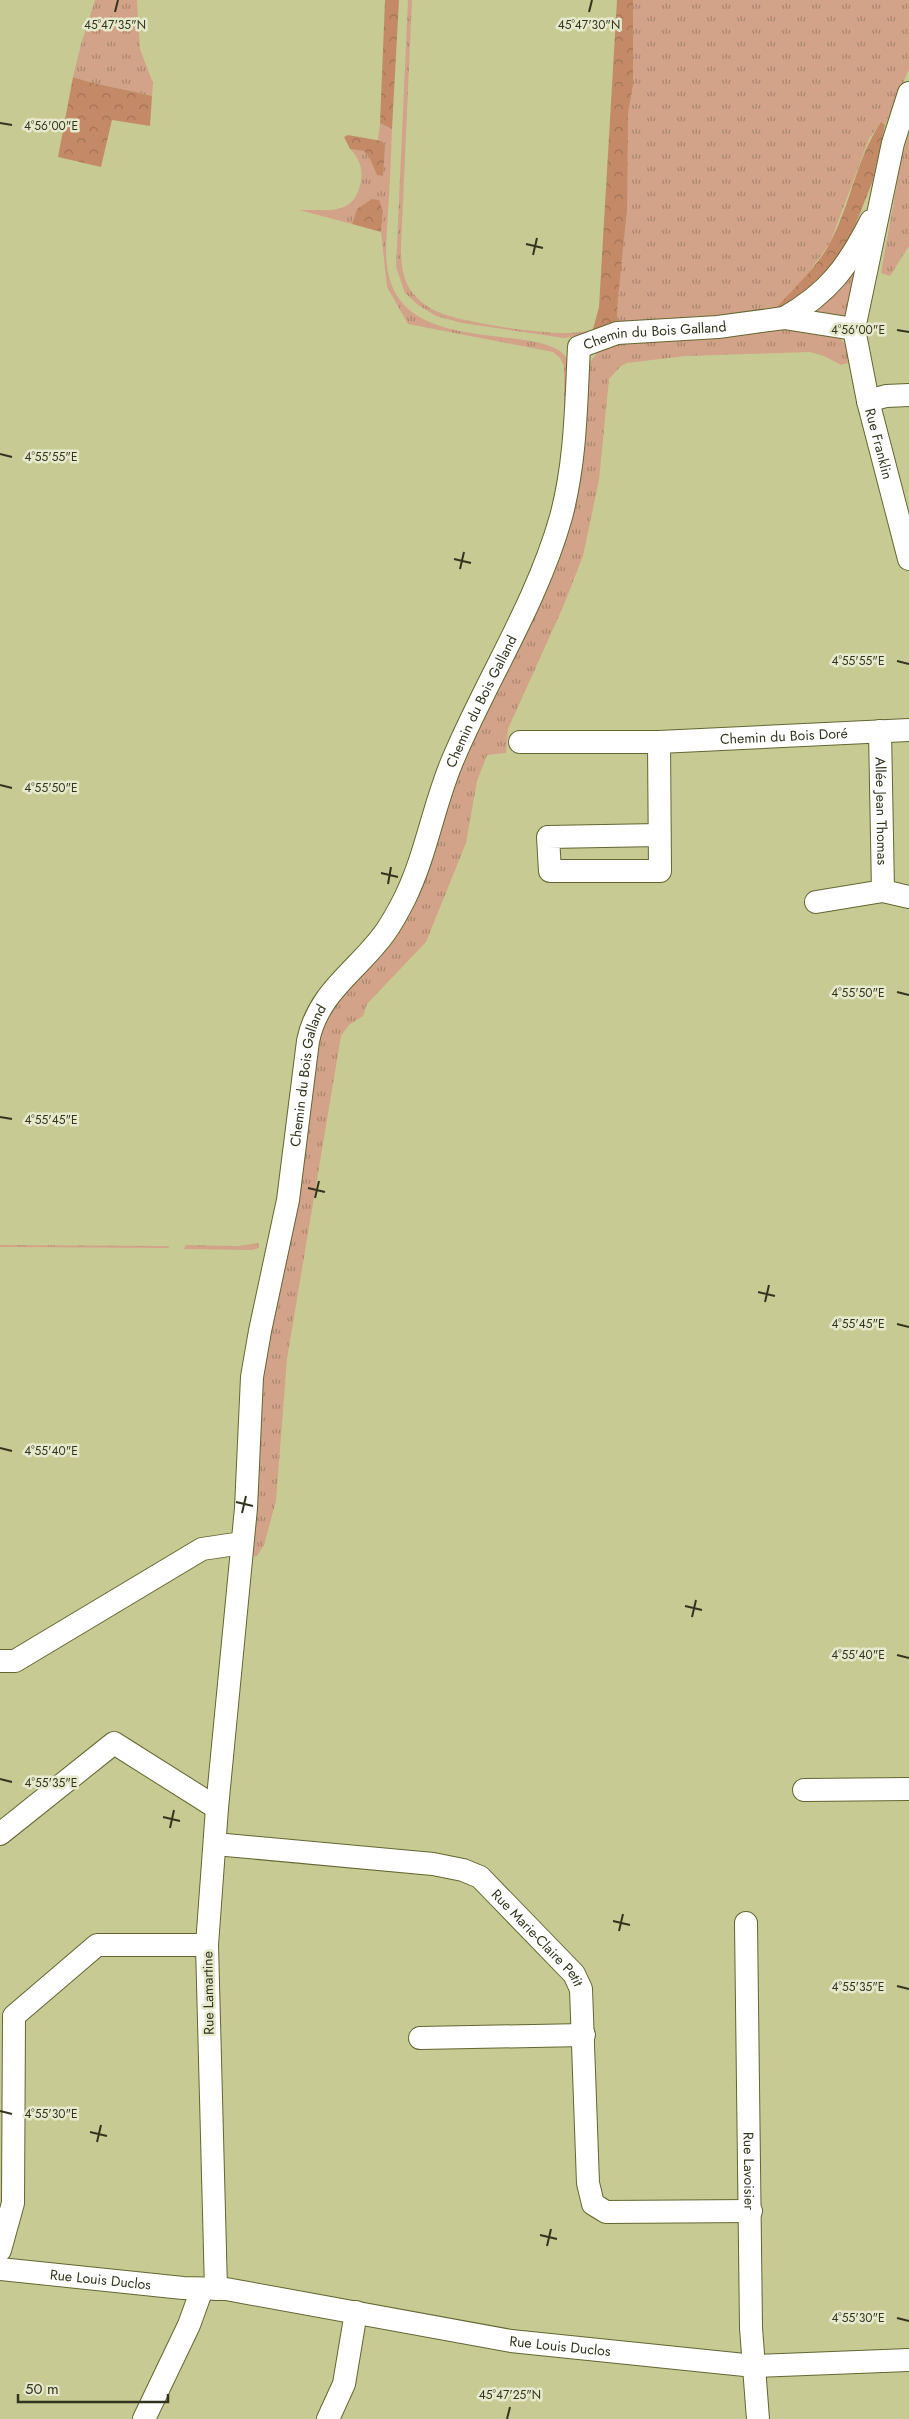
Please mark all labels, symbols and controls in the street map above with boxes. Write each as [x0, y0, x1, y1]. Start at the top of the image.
text: 45°47'35"N [84, 16, 146, 34]
text: 45°47'30"N [558, 16, 620, 34]
text: 4°56'00"E [24, 117, 78, 135]
street label: Chemin du Bois Galland [580, 316, 728, 355]
text: 4°56'00"E [831, 321, 885, 339]
street label: Rue Franklin [860, 406, 898, 481]
text: 4°55'55"E [24, 448, 78, 466]
street label: Chemin du Bois Galland [441, 632, 522, 771]
text: 4°55'55"E [831, 652, 885, 670]
street label: Chemin du Bois Doré [720, 723, 848, 749]
street label: Allée Jean Thomas [870, 757, 893, 866]
text: 4°55'50"E [24, 779, 78, 797]
text: 4°55'50"E [831, 984, 885, 1002]
street label: Chemin du Bois Galland [285, 1000, 331, 1148]
text: 4°55'45"E [24, 1111, 78, 1129]
text: 4°55'45"E [831, 1315, 885, 1333]
text: 4°55'40"E [24, 1442, 78, 1460]
text: 4°55'40"E [831, 1646, 885, 1664]
text: 4°55'35"E [25, 1774, 77, 1792]
street label: Rue Marie-Claire Petit [487, 1885, 589, 1990]
street label: Rue Lamartine [197, 1951, 219, 2035]
text: 4°55'35"E [832, 1978, 884, 1996]
text: 4°55'30"E [24, 2105, 78, 2123]
street label: Rue Lavoisier [739, 2132, 760, 2210]
street label: Rue Louis Duclos [49, 2264, 152, 2295]
text: 4°55'30"E [831, 2309, 885, 2327]
street label: Rue Louis Duclos [508, 2331, 612, 2361]
scale bar [18, 2372, 168, 2404]
text: 50 m [25, 2378, 59, 2400]
text: 45°47'25"N [479, 2386, 541, 2404]

